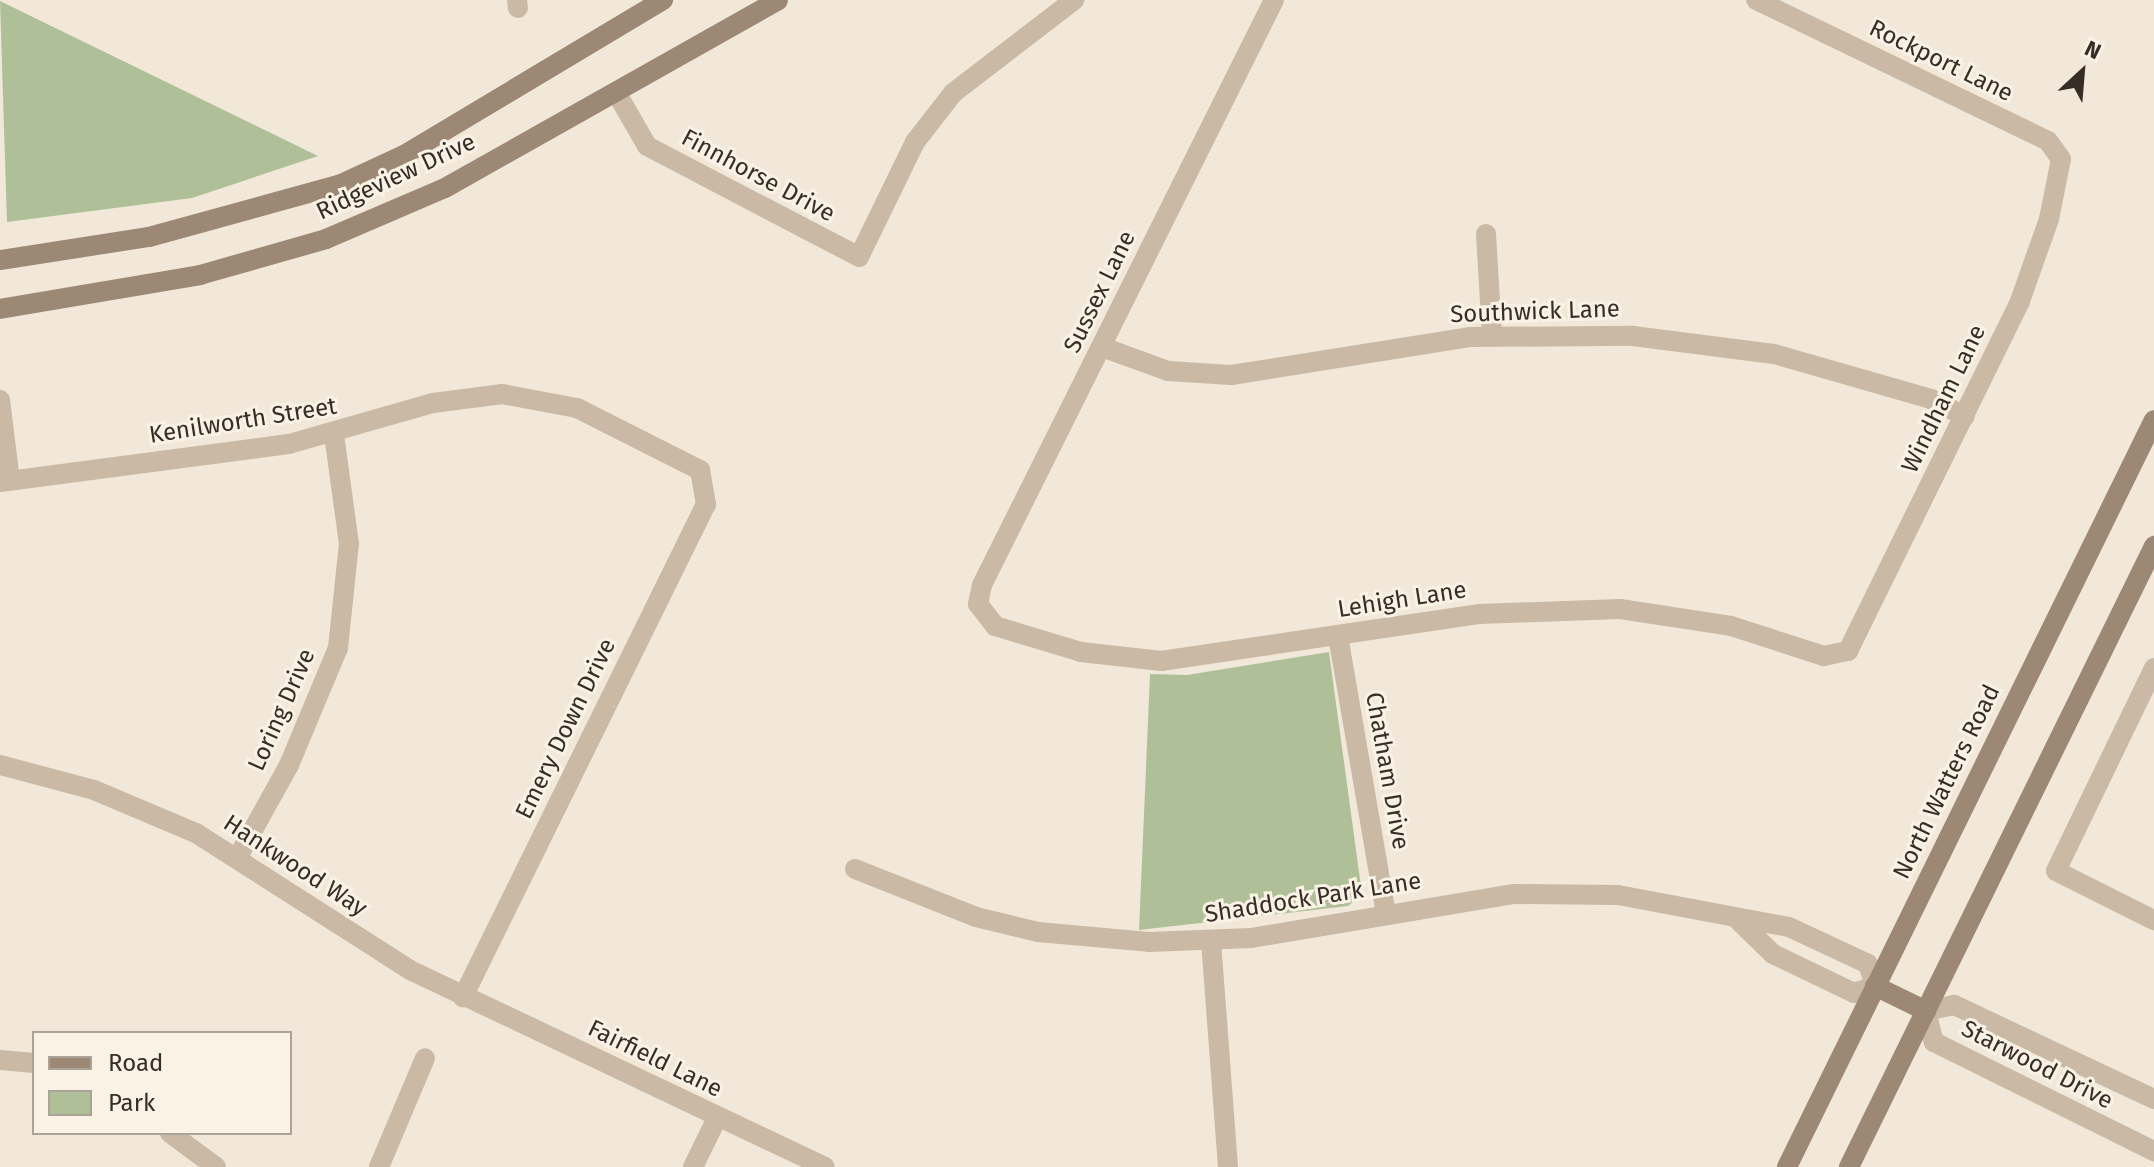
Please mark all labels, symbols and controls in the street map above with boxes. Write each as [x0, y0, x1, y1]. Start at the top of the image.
street label: Rockport Lane [1864, 14, 2018, 108]
north arrow [2042, 32, 2122, 112]
text: N [2080, 35, 2105, 65]
street label: Finnhorse Drive [676, 123, 840, 229]
street label: Ridgeview Drive [312, 128, 480, 226]
street label: Sussex Lane [1058, 226, 1142, 358]
street label: Southwick Lane [1450, 295, 1620, 329]
street label: Windham Lane [1896, 320, 1992, 478]
street label: Kenilworth Street [147, 392, 339, 450]
street label: Lehigh Lane [1336, 576, 1468, 624]
street label: Emery Down Drive [510, 634, 622, 824]
street label: Loring Drive [242, 644, 322, 776]
street label: North Watters Road [1887, 680, 2007, 884]
street label: Chatham Drive [1359, 690, 1415, 852]
street label: Hankwood Way [218, 809, 372, 923]
street label: Shaddock Park Lane [1203, 867, 1423, 929]
street label: Fairfield Lane [583, 1014, 727, 1104]
street label: Starwood Drive [1956, 1014, 2118, 1116]
legend [32, 1031, 292, 1135]
text: Road [108, 1049, 163, 1077]
text: Park [108, 1089, 155, 1117]

